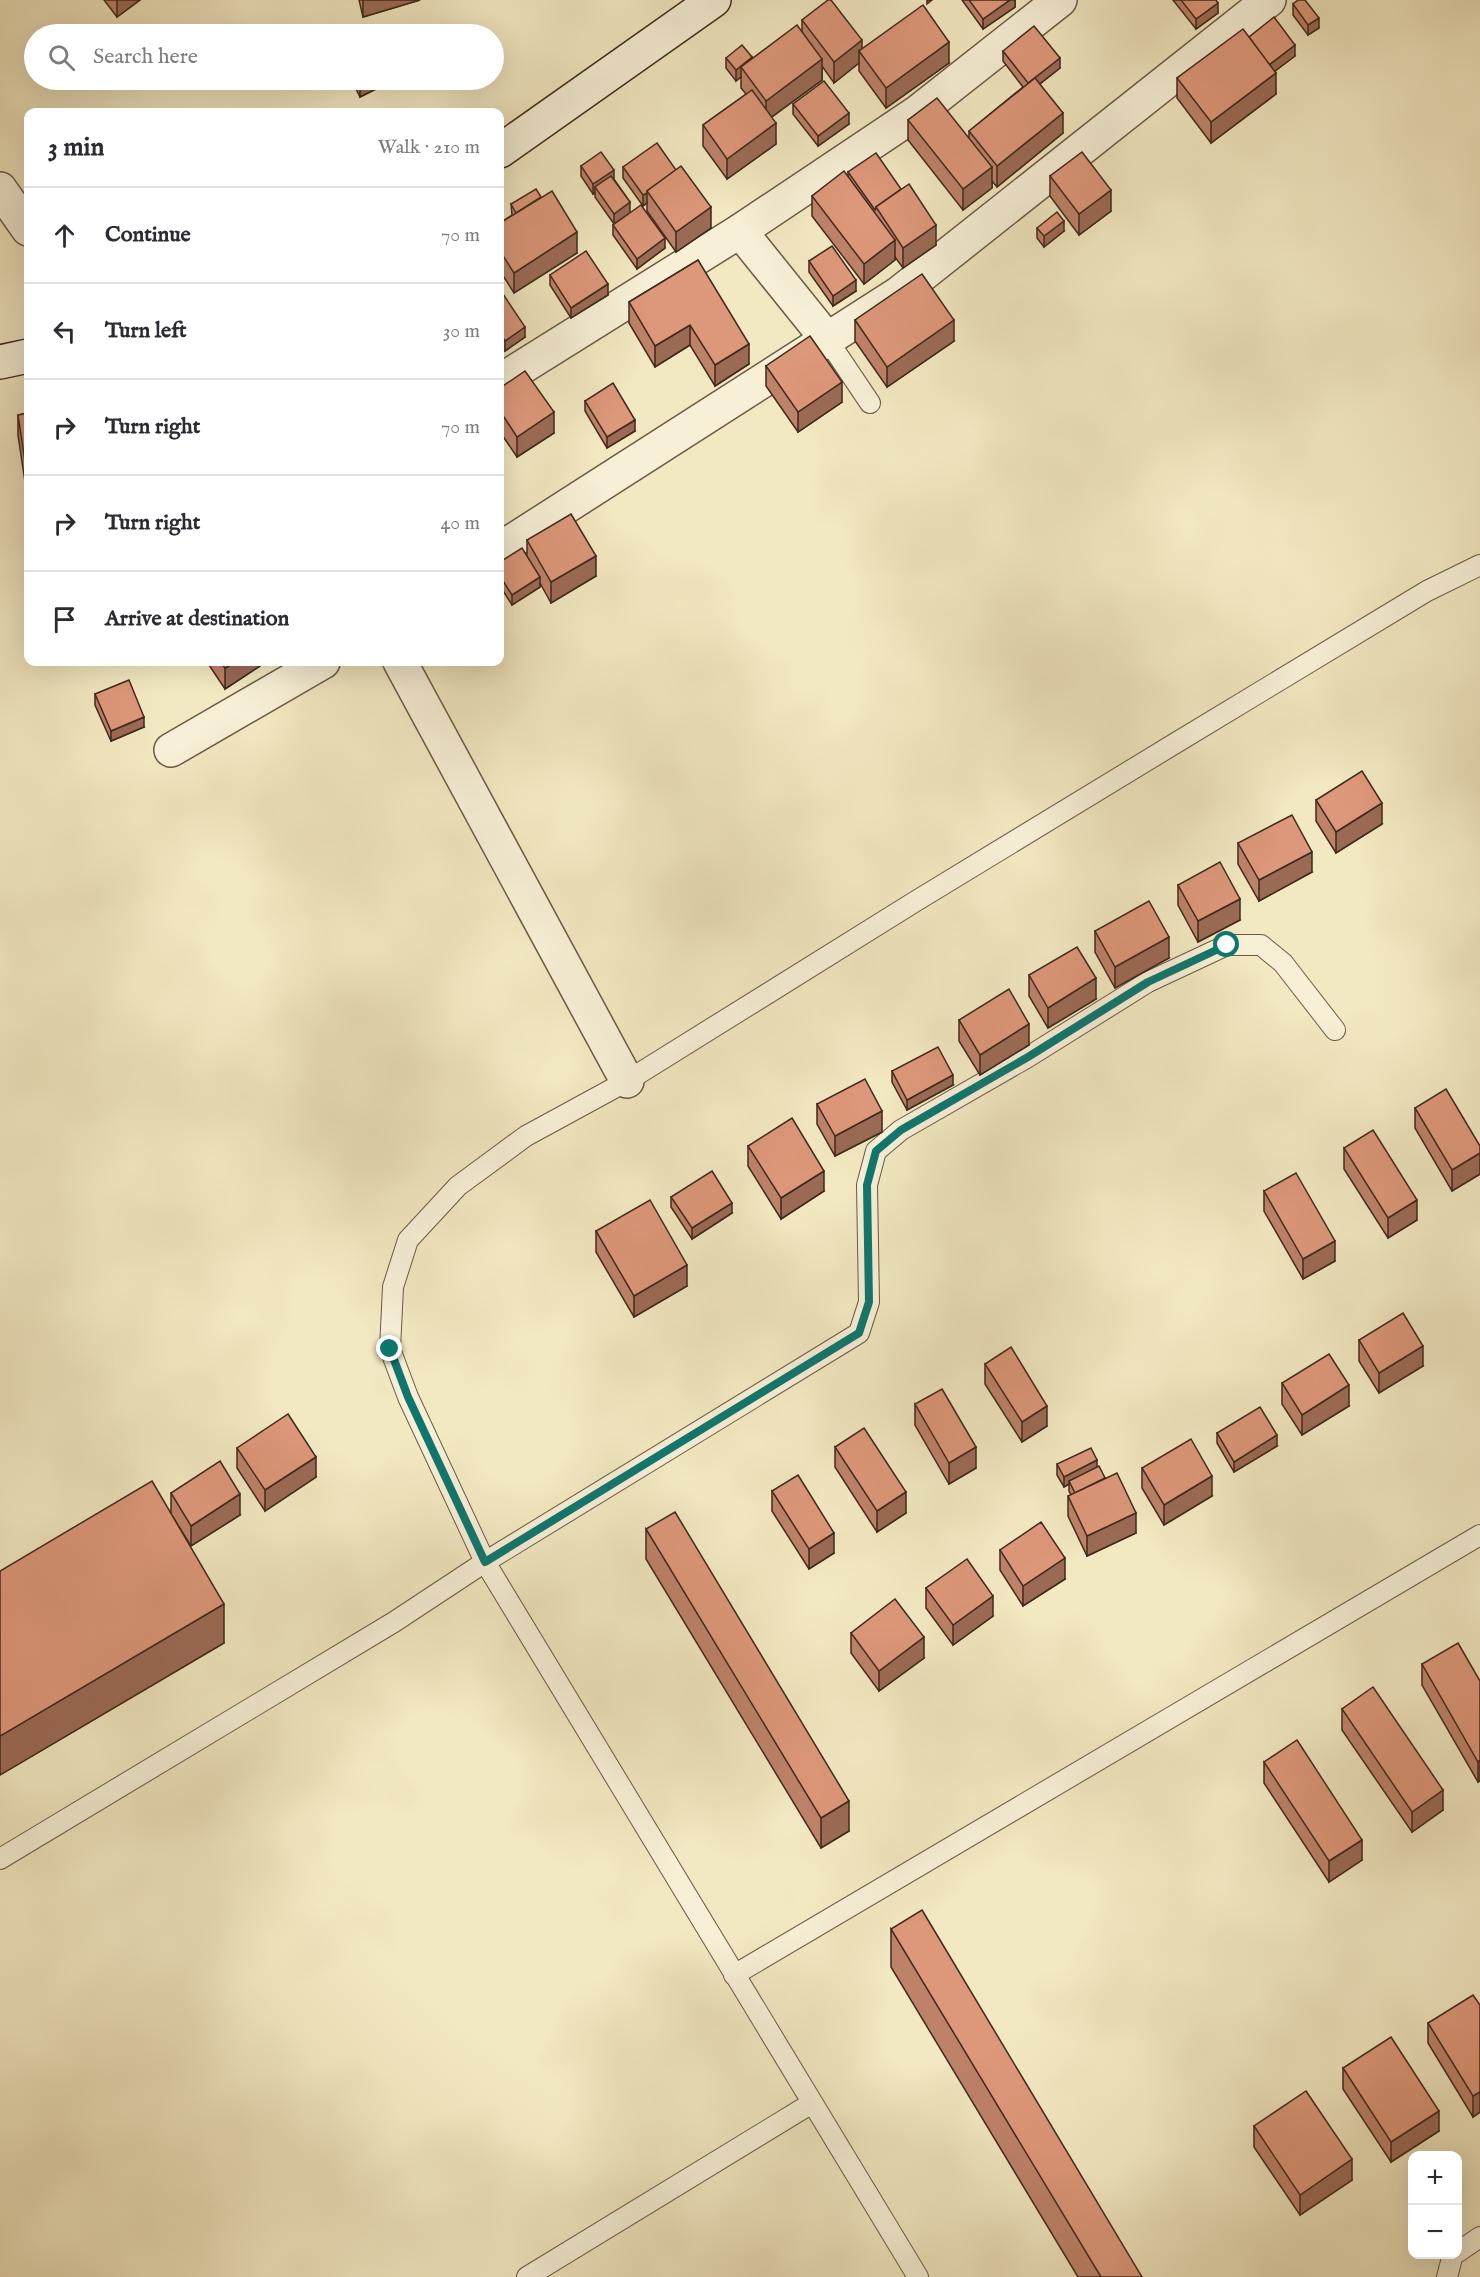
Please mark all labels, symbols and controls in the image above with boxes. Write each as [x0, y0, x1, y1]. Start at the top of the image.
search box [24, 24, 504, 90]
icon: search [45, 41, 78, 74]
text: Search here [93, 43, 198, 71]
text: 3 min [48, 131, 104, 164]
text: Walk · 210 m [378, 135, 480, 160]
icon: ahead [48, 219, 81, 252]
text: Continue [105, 221, 191, 249]
text: 70 m [441, 223, 480, 248]
icon: left [48, 315, 81, 348]
text: Turn left [105, 317, 187, 345]
text: 30 m [443, 319, 480, 344]
icon: right [48, 411, 81, 444]
text: Turn right [105, 413, 200, 441]
text: 70 m [441, 415, 480, 440]
icon: right [48, 507, 81, 540]
text: Turn right [105, 509, 200, 537]
text: 40 m [441, 511, 480, 536]
icon: arrive [48, 603, 81, 636]
text: Arrive at destination [105, 605, 289, 633]
route start [1213, 931, 1239, 957]
route end [376, 1335, 402, 1361]
map controls [1408, 2151, 1462, 2259]
button: + [1408, 2151, 1462, 2205]
button: − [1408, 2205, 1462, 2259]

